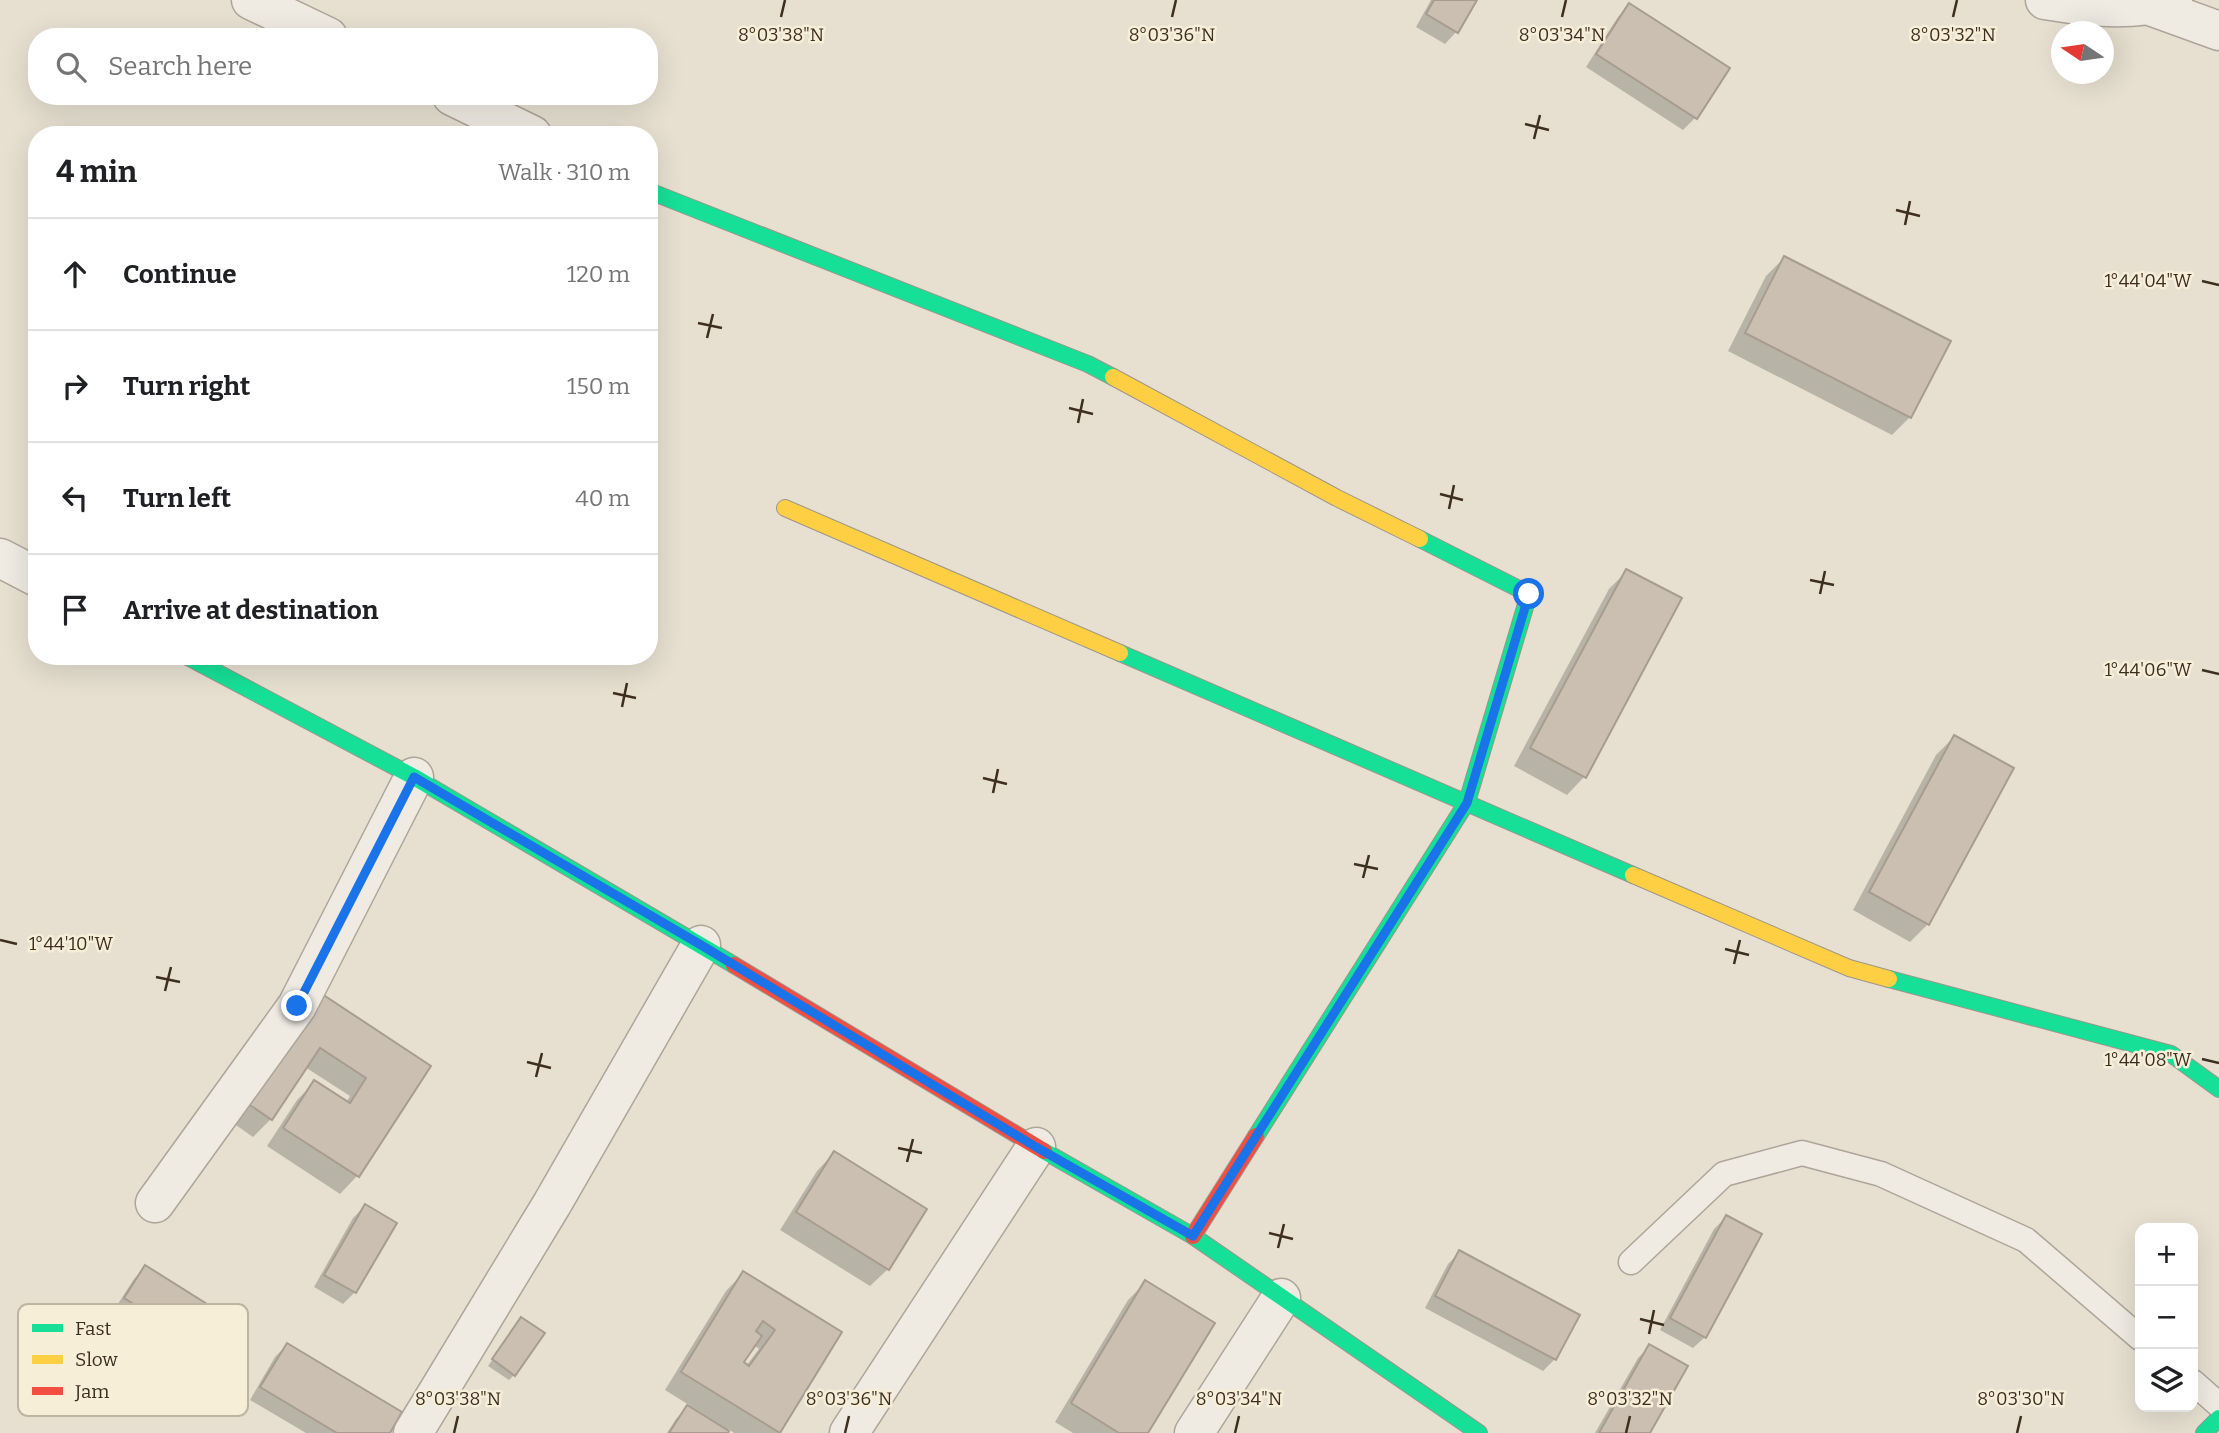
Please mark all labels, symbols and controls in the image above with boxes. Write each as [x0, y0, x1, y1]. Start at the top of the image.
north arrow [2051, 21, 2114, 84]
text: 8°03'38"N [738, 24, 824, 46]
text: 8°03'36"N [1129, 24, 1215, 46]
text: 8°03'34"N [1519, 24, 1605, 46]
text: 8°03'32"N [1910, 24, 1996, 46]
search box [28, 28, 658, 105]
icon: search [52, 48, 90, 86]
text: Search here [108, 51, 252, 82]
text: 4 min [56, 154, 137, 190]
text: Walk · 310 m [498, 158, 630, 186]
icon: ahead [56, 255, 94, 293]
text: Continue [123, 259, 237, 290]
text: 120 m [567, 260, 630, 288]
text: 1°44'04"W [2104, 270, 2192, 292]
icon: right [56, 367, 94, 405]
text: Turn right [123, 371, 250, 402]
text: 150 m [567, 372, 630, 400]
icon: left [56, 479, 94, 517]
text: Turn left [123, 483, 231, 514]
text: 40 m [575, 484, 630, 512]
route start [1513, 578, 1544, 609]
icon: arrive [56, 591, 94, 629]
text: Arrive at destination [123, 595, 378, 626]
text: 1°44'06"W [2104, 659, 2192, 681]
text: 1°44'10"W [29, 933, 114, 955]
route end [281, 990, 312, 1021]
text: 1°44'08"W [2104, 1049, 2192, 1071]
map controls [2135, 1223, 2198, 1412]
button: + [2135, 1223, 2198, 1286]
button: − [2135, 1286, 2198, 1349]
legend [18, 1304, 248, 1416]
text: Fast [75, 1317, 112, 1340]
text: Slow [75, 1348, 118, 1371]
button: layers [2135, 1349, 2198, 1412]
text: Jam [74, 1380, 109, 1403]
text: 8°03'38"N [415, 1388, 501, 1410]
text: 8°03'36"N [806, 1388, 892, 1410]
text: 8°03'34"N [1196, 1388, 1282, 1410]
text: 8°03'32"N [1587, 1388, 1673, 1410]
text: 8°03'30"N [1977, 1388, 2065, 1410]

